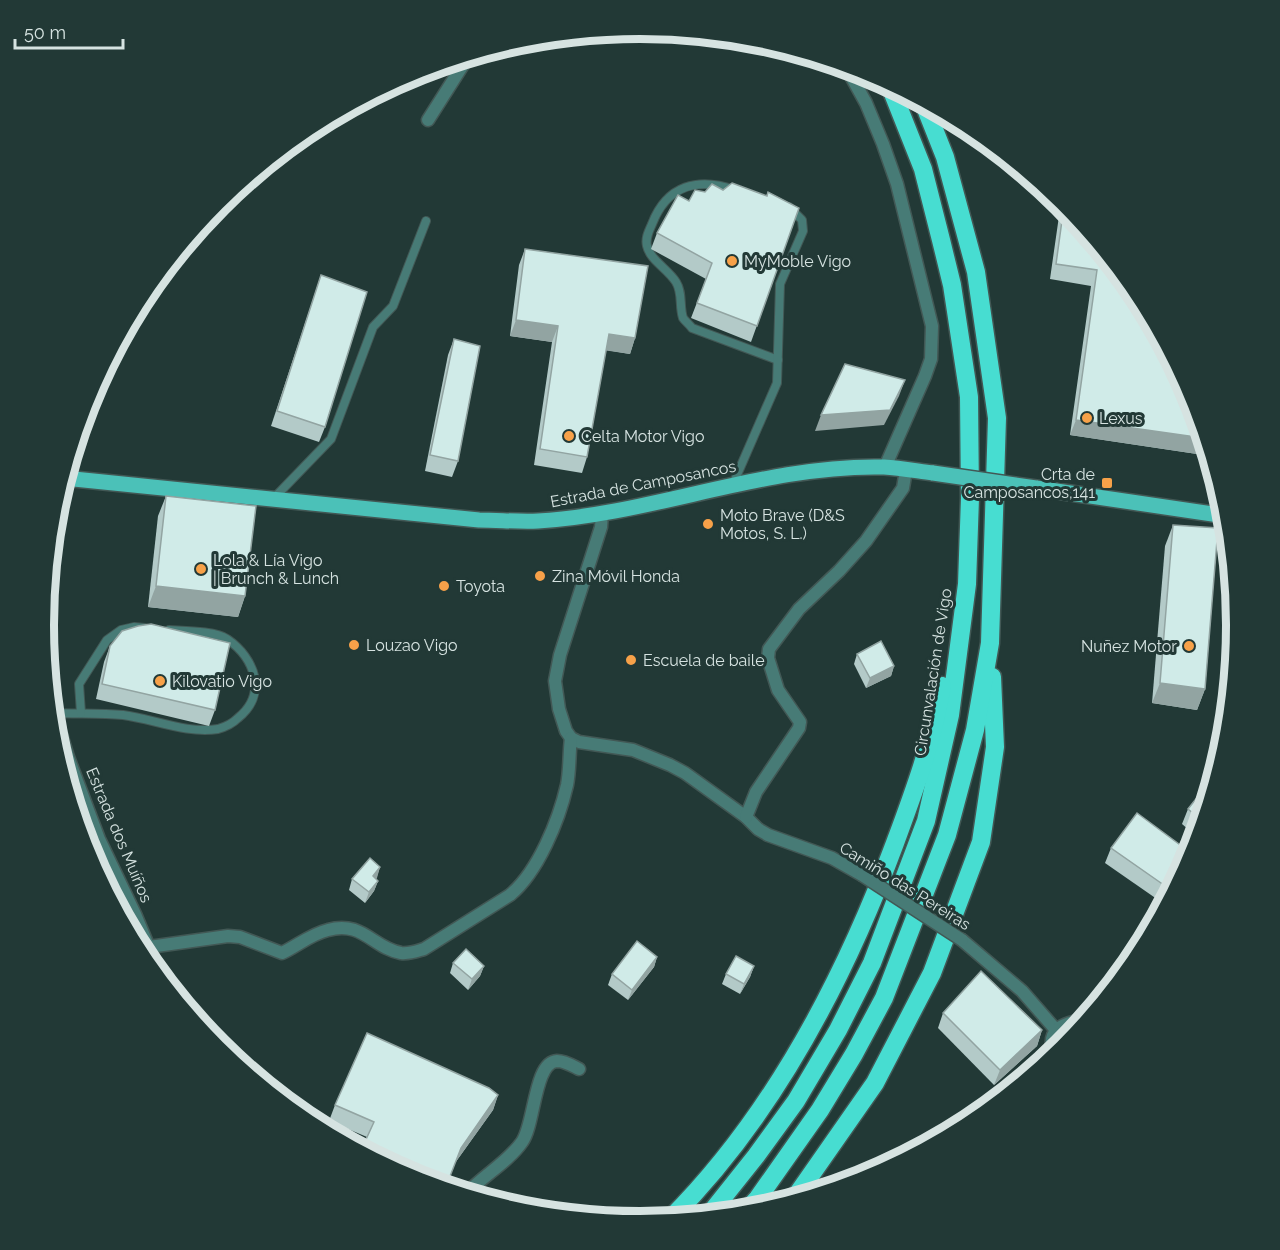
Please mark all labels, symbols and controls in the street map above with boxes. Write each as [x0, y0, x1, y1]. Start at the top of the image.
scale bar [15, 12, 123, 50]
text: 50 m [24, 22, 66, 43]
place label: MyMoble Vigo [744, 252, 851, 271]
marker: MyMoble Vigo [725, 254, 739, 268]
place label: Lexus [1099, 409, 1143, 428]
marker: Lexus [1080, 411, 1094, 425]
place label: Celta Motor Vigo [581, 427, 704, 446]
marker: Celta Motor Vigo [562, 429, 576, 443]
street label: Estrada de Camposancos [549, 457, 738, 511]
place label: Crta de Camposancos,141 [963, 465, 1095, 502]
marker: Crta de Camposancos,141 [1100, 476, 1114, 490]
place label: Moto Brave (D&S Motos, S. L.) [720, 506, 845, 543]
marker: Moto Brave (D&S Motos, S. L.) [701, 517, 715, 531]
place label: Lola & Lía Vigo | Brunch & Lunch [213, 551, 339, 588]
marker: Lola & Lía Vigo | Brunch & Lunch [194, 562, 208, 576]
place label: Zina Móvil Honda [552, 567, 680, 586]
marker: Zina Móvil Honda [533, 569, 547, 583]
place label: Toyota [456, 577, 505, 596]
marker: Toyota [437, 579, 451, 593]
street label: Circunvalación de Vigo [910, 587, 956, 757]
place label: Louzao Vigo [366, 636, 458, 655]
place label: Nuñez Motor [1081, 637, 1177, 656]
marker: Louzao Vigo [347, 638, 361, 652]
marker: Nuñez Motor [1182, 639, 1196, 653]
place label: Escuela de baile [643, 651, 765, 670]
marker: Escuela de baile [624, 653, 638, 667]
place label: Kilovatio Vigo [172, 672, 272, 691]
marker: Kilovatio Vigo [153, 674, 167, 688]
street label: Estrada dos Muíños [82, 765, 156, 906]
street label: Camiño das Pereiras [836, 838, 974, 934]

